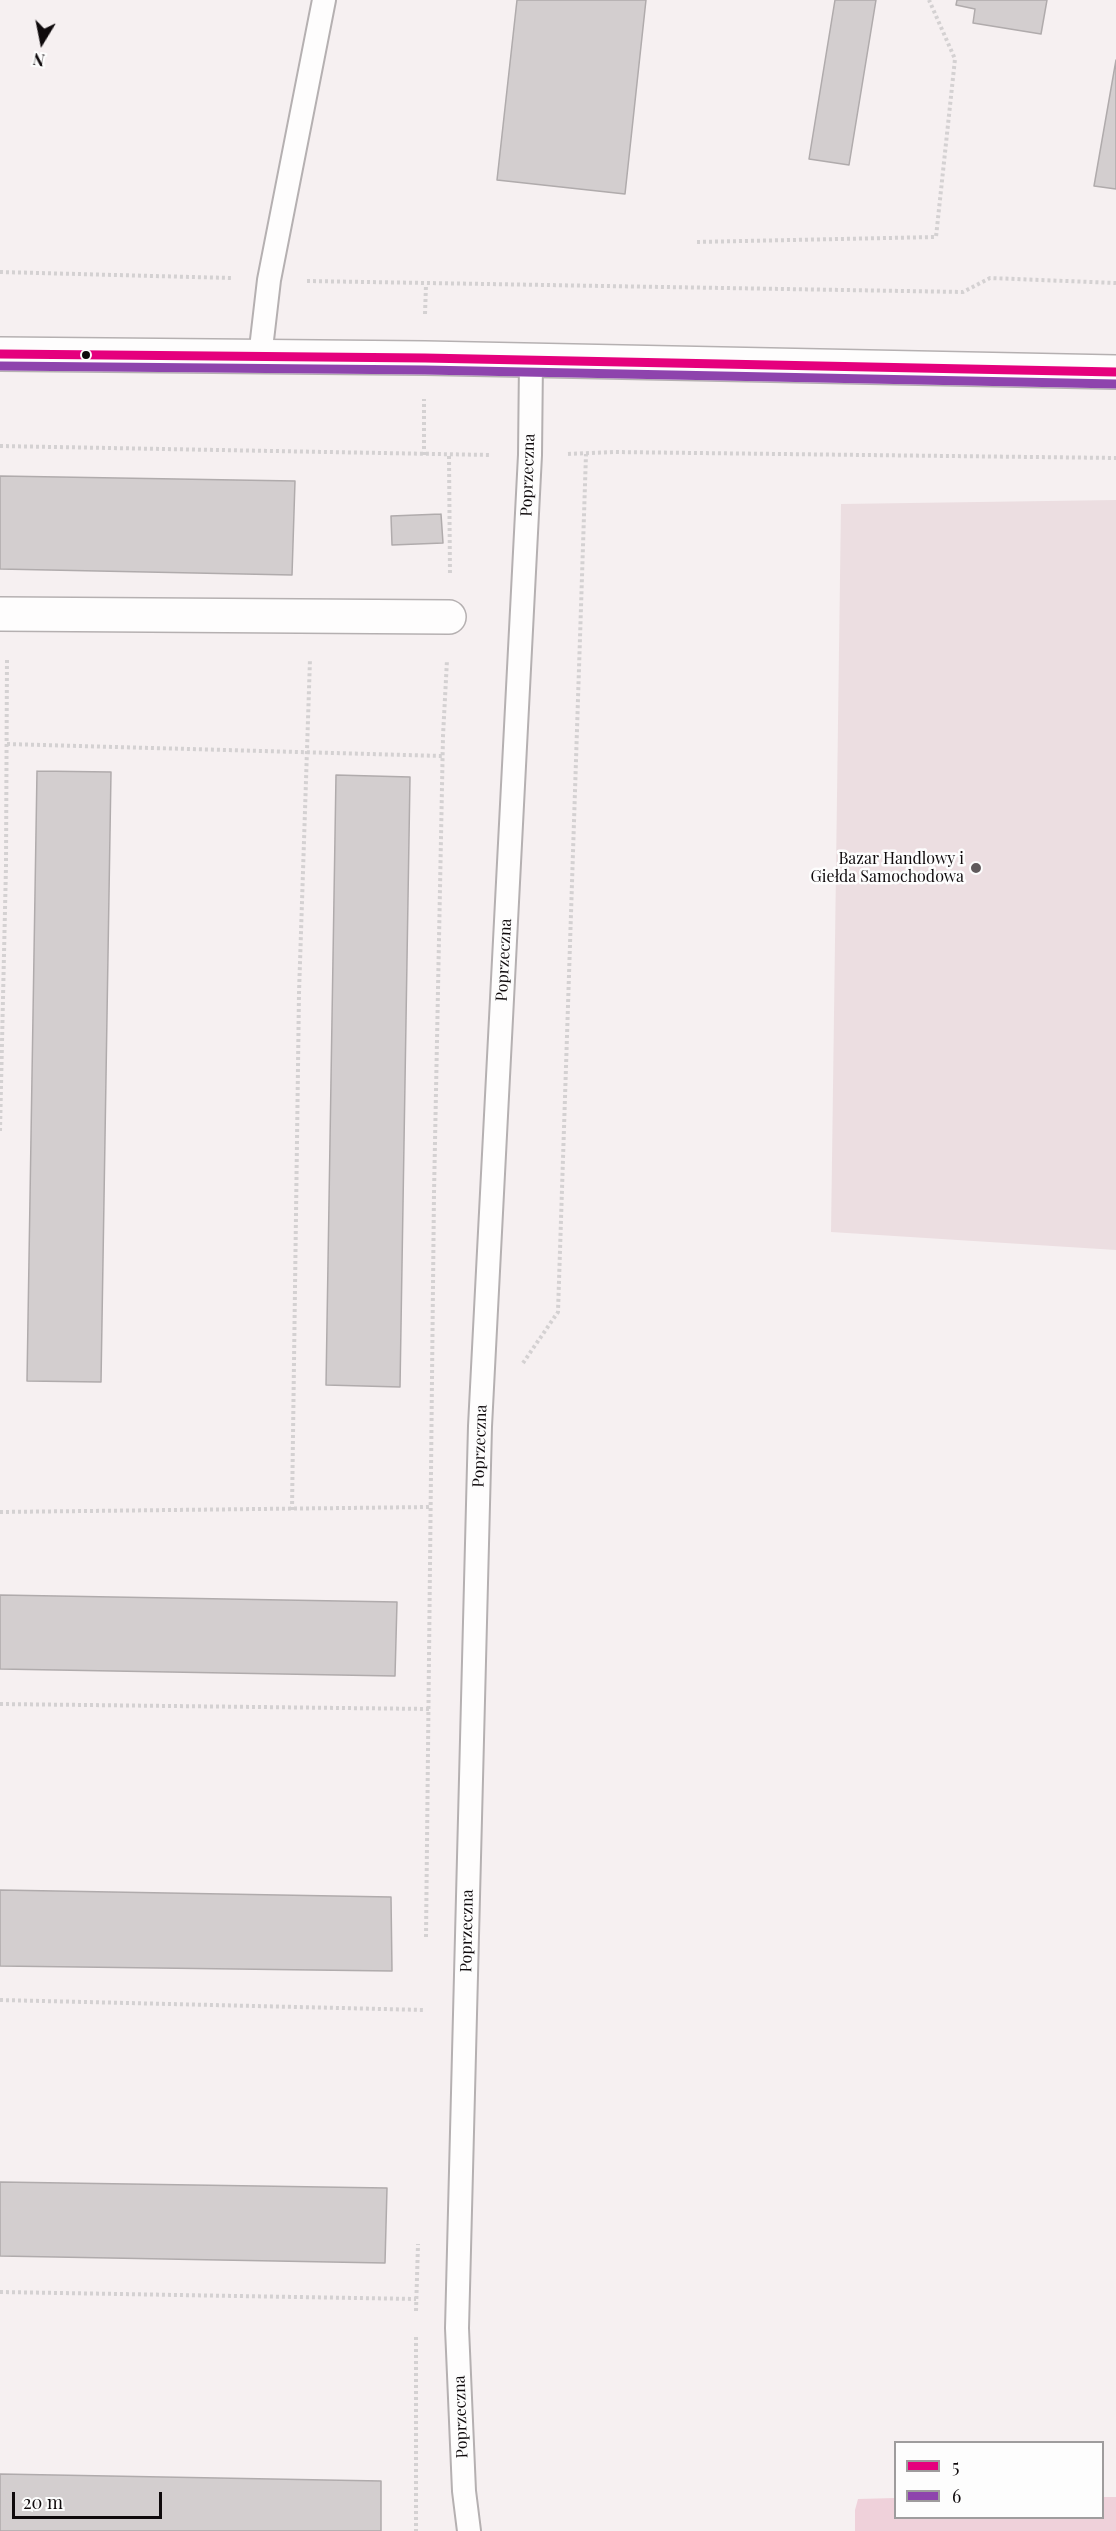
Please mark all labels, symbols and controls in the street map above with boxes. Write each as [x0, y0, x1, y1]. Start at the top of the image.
north arrow [12, 12, 72, 72]
text: N [31, 49, 46, 72]
unlabelled marker [80, 349, 92, 361]
street label: Poprzeczna [517, 433, 539, 517]
place label: Bazar Handlowy i Giełda Samochodowa [811, 849, 964, 887]
marker: Bazar Handlowy i Giełda Samochodowa [969, 861, 983, 875]
street label: Poprzeczna [492, 918, 516, 1002]
street label: Poprzeczna [469, 1404, 491, 1488]
street label: Poprzeczna [457, 1889, 477, 1973]
street label: Poprzeczna [450, 2375, 472, 2459]
legend [894, 2441, 1104, 2519]
text: 5 [952, 2454, 959, 2478]
scale bar [15, 2480, 165, 2518]
text: 6 [952, 2484, 961, 2508]
text: 20 m [23, 2490, 63, 2514]

